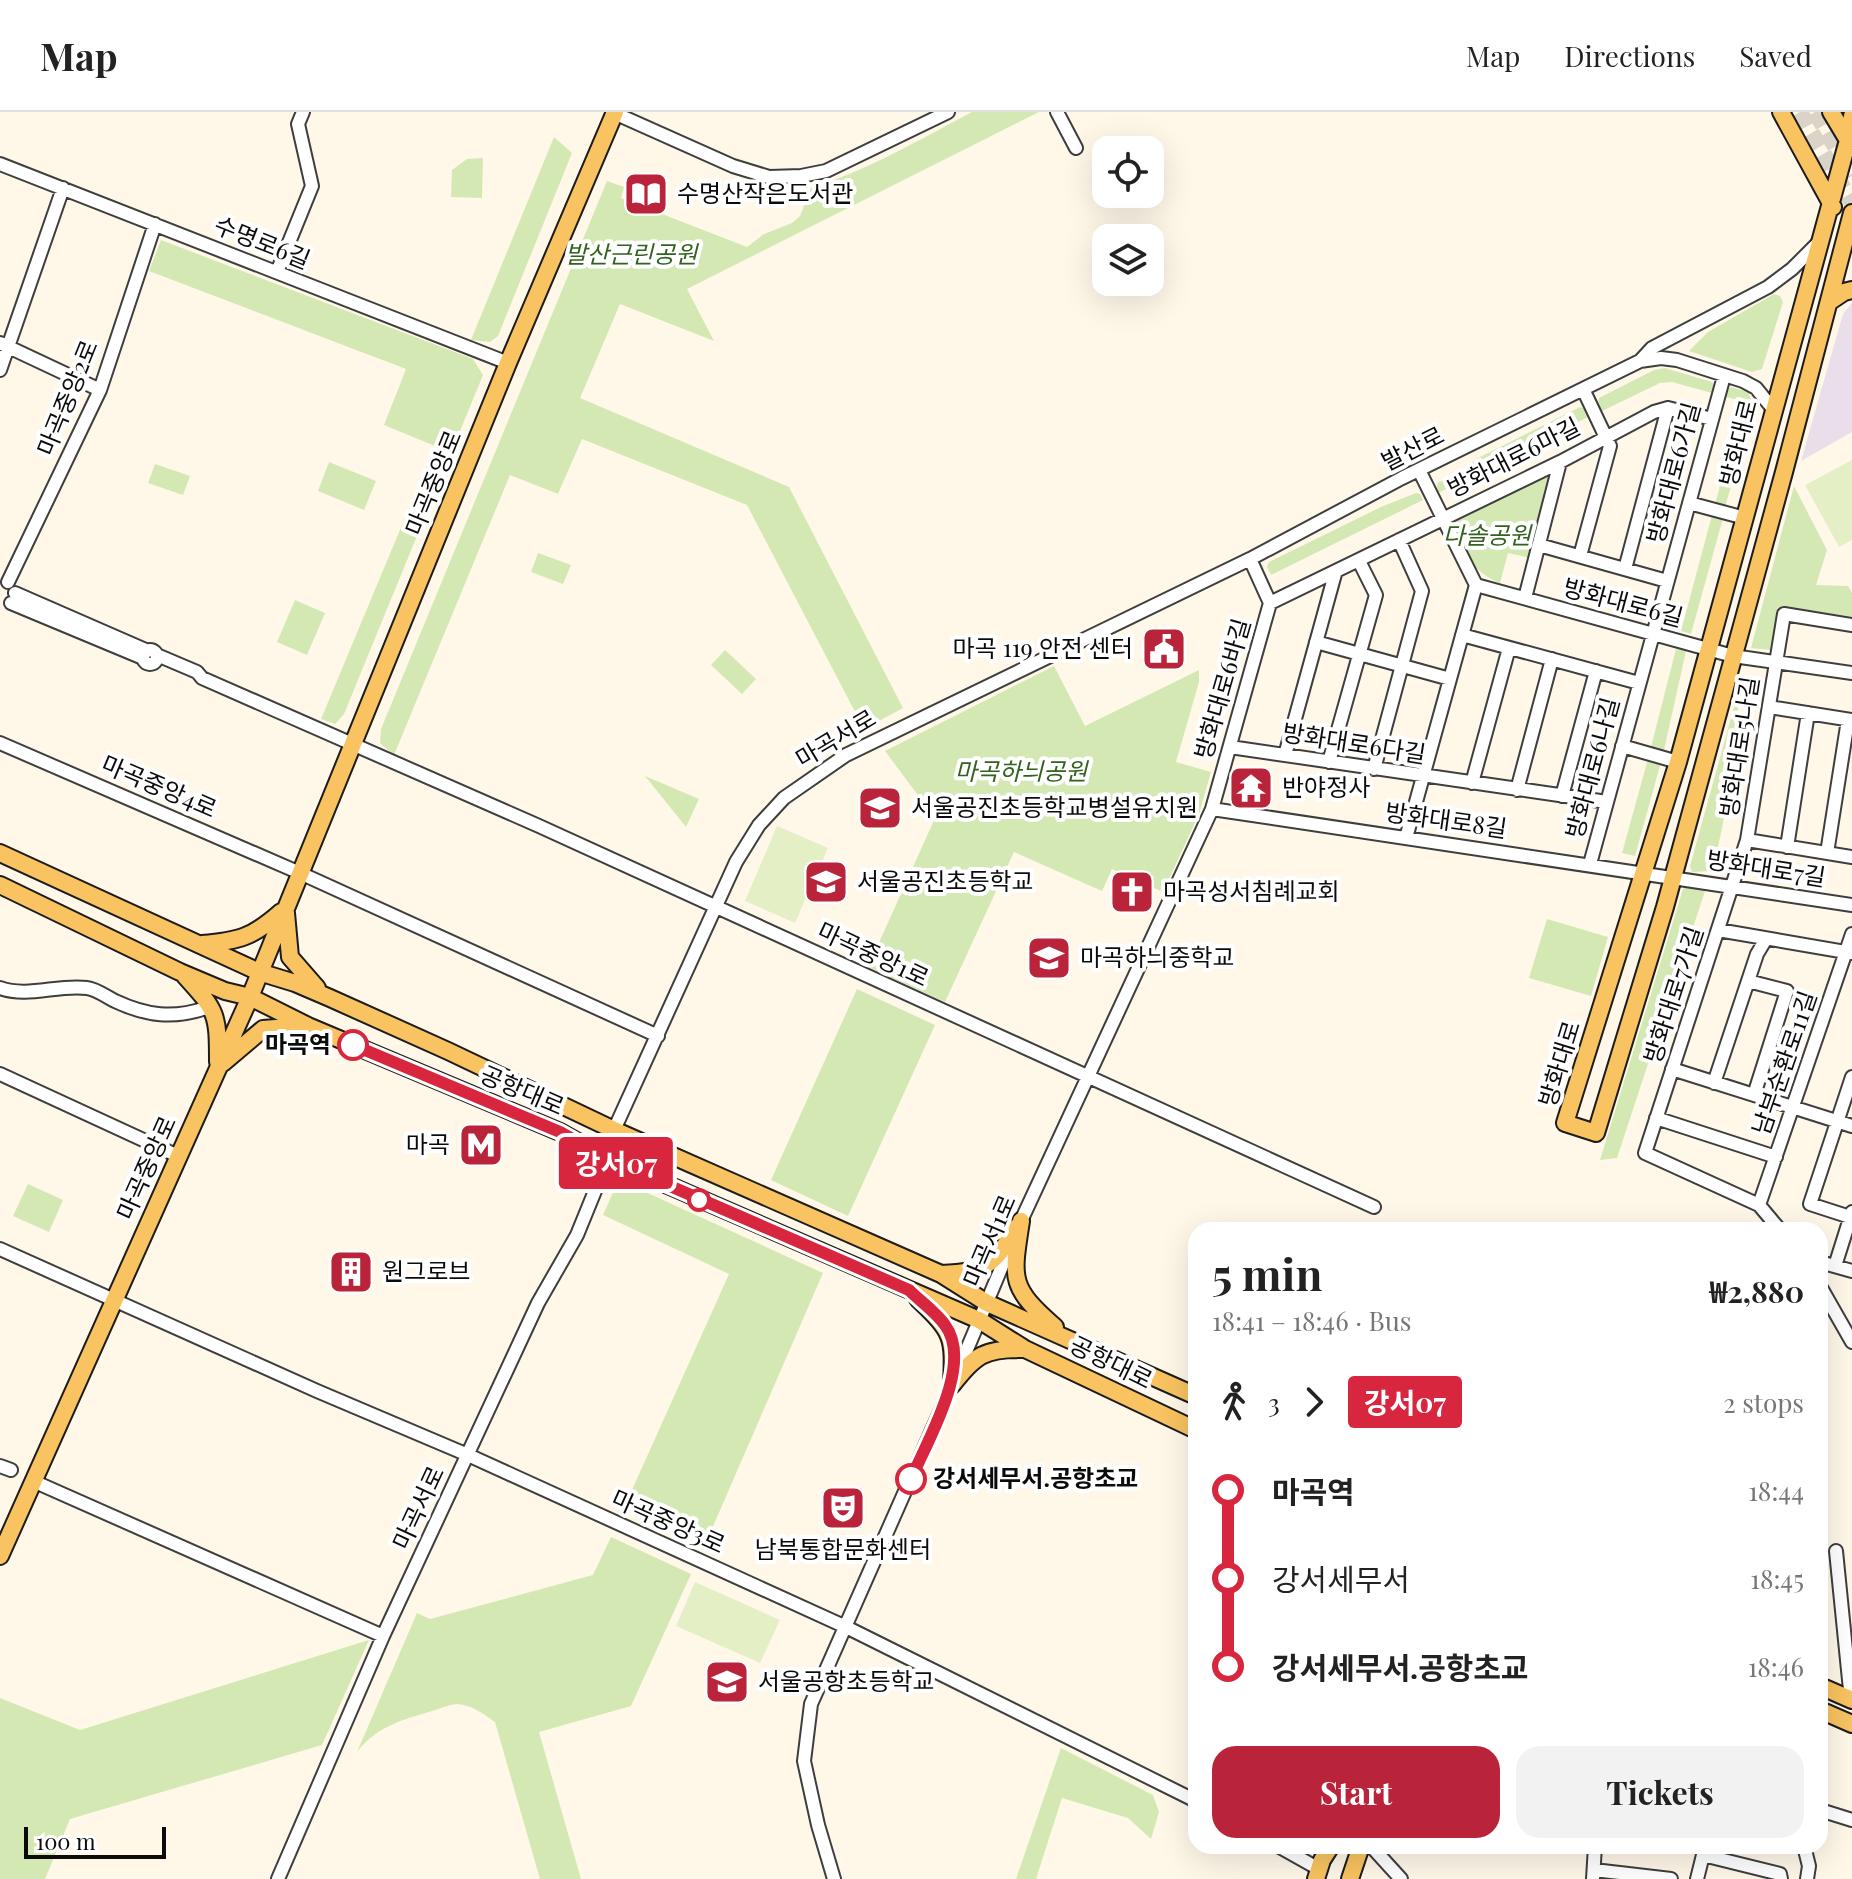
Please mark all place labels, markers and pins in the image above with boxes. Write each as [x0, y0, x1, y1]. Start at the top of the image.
library icon: 수명산작은도서관 [622, 170, 670, 218]
place label: 수명산작은도서관 [677, 176, 854, 208]
public building icon: 마곡 119 안전 센터 [1140, 625, 1188, 673]
place label: 마곡 119 안전 센터 [953, 631, 1133, 663]
temple icon: 반야정사 [1227, 764, 1275, 812]
place label: 반야정사 [1282, 770, 1370, 802]
school or university icon: 서울공진초등학교병설유치원 [856, 784, 904, 832]
place label: 서울공진초등학교병설유치원 [911, 790, 1198, 822]
school or university icon: 서울공진초등학교 [802, 858, 850, 906]
place label: 서울공진초등학교 [857, 864, 1034, 896]
church icon: 마곡성서침례교회 [1108, 868, 1156, 916]
place label: 마곡성서침례교회 [1163, 874, 1340, 906]
school or university icon: 마곡하늬중학교 [1025, 934, 1073, 982]
place label: 마곡하늬중학교 [1080, 940, 1235, 972]
place label: 마곡역 [265, 1027, 331, 1059]
marker: 마곡역 [338, 1030, 368, 1060]
metro station icon: 마곡 [457, 1121, 505, 1169]
place label: 마곡 [406, 1127, 450, 1159]
unlabelled marker [688, 1189, 710, 1211]
building icon: 원그로브 [327, 1248, 375, 1296]
place label: 원그로브 [382, 1254, 470, 1286]
place label: 강서세무서.공항초교 [933, 1461, 1138, 1493]
marker: 강서세무서.공항초교 [896, 1464, 926, 1494]
theatre icon: 남북통합문화센터 [819, 1484, 867, 1532]
place label: 남북통합문화센터 [755, 1532, 931, 1564]
school or university icon: 서울공항초등학교 [703, 1658, 751, 1706]
place label: 서울공항초등학교 [758, 1664, 935, 1696]

